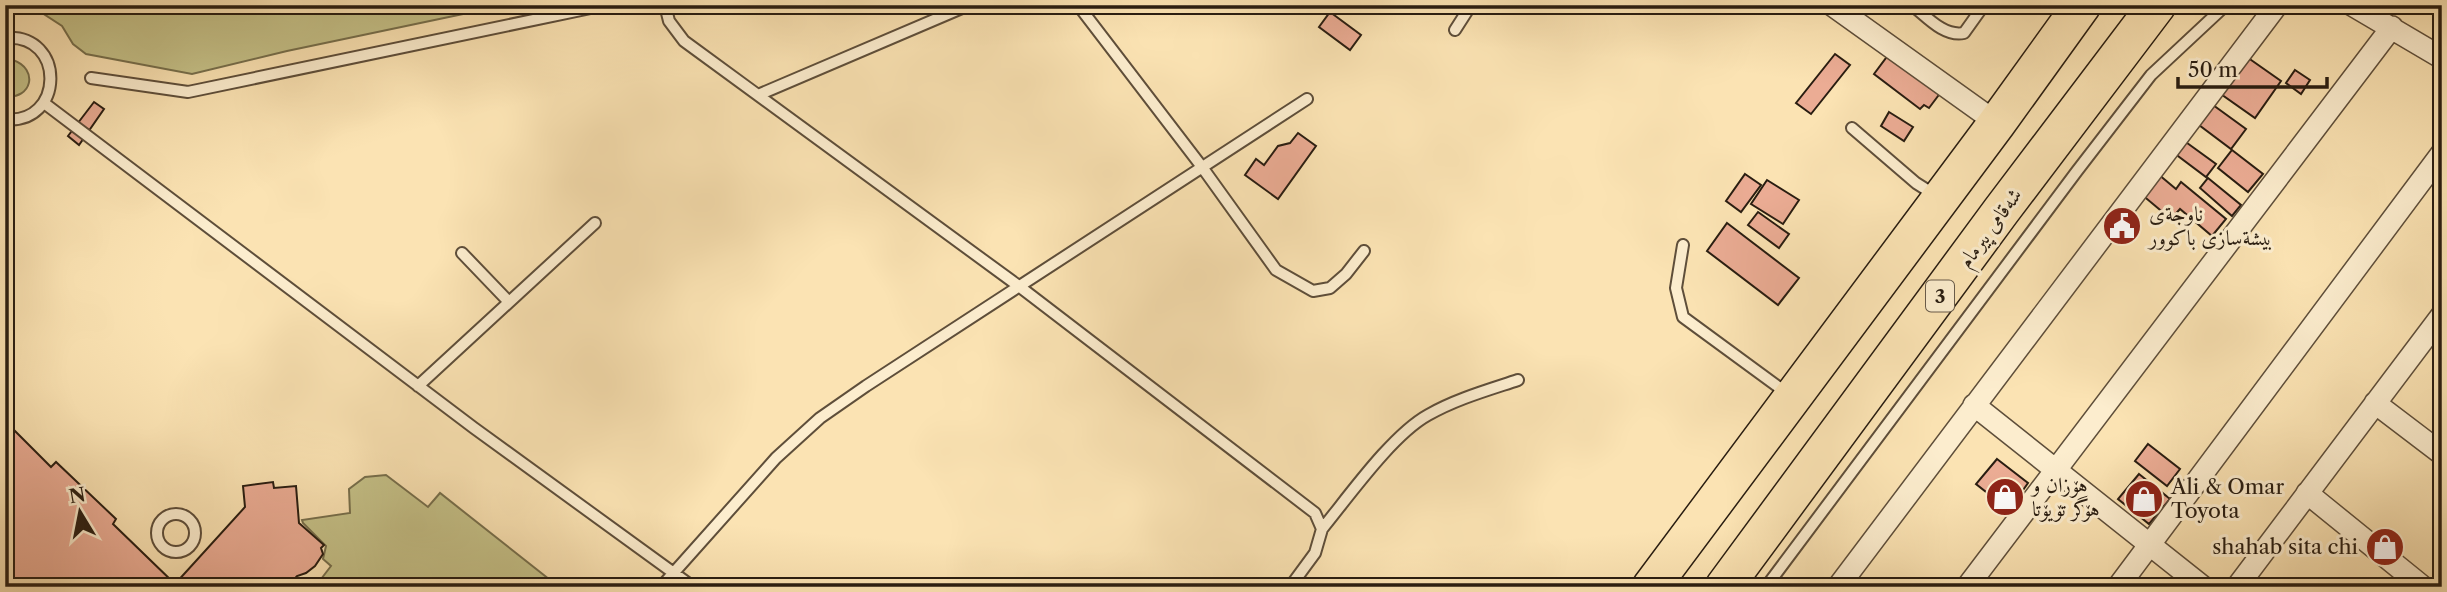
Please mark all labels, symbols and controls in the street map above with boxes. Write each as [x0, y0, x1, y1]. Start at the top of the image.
scale bar [2178, 46, 2326, 90]
text: 50 m [2188, 57, 2238, 82]
street label: شەقامی پیرمام [1952, 183, 2032, 276]
place label: ناوجةى بيشةسازى باكوور [2147, 201, 2272, 251]
public building icon: ناوجةى بيشةسازى باكوور [2101, 205, 2143, 247]
road number: 3 [1926, 280, 1954, 312]
place label: هۆزان و هۆگر تۆیۆتا [2030, 472, 2100, 522]
place label: Ali & Omar Toyota [2170, 474, 2284, 523]
north arrow [46, 476, 116, 546]
shop icon: هۆزان و هۆگر تۆیۆتا [1984, 476, 2026, 518]
shop icon: Ali & Omar Toyota [2123, 478, 2165, 520]
text: N [67, 483, 87, 509]
shop icon: shahab sita chi [2364, 526, 2406, 568]
place label: shahab sita chi [2212, 534, 2358, 559]

